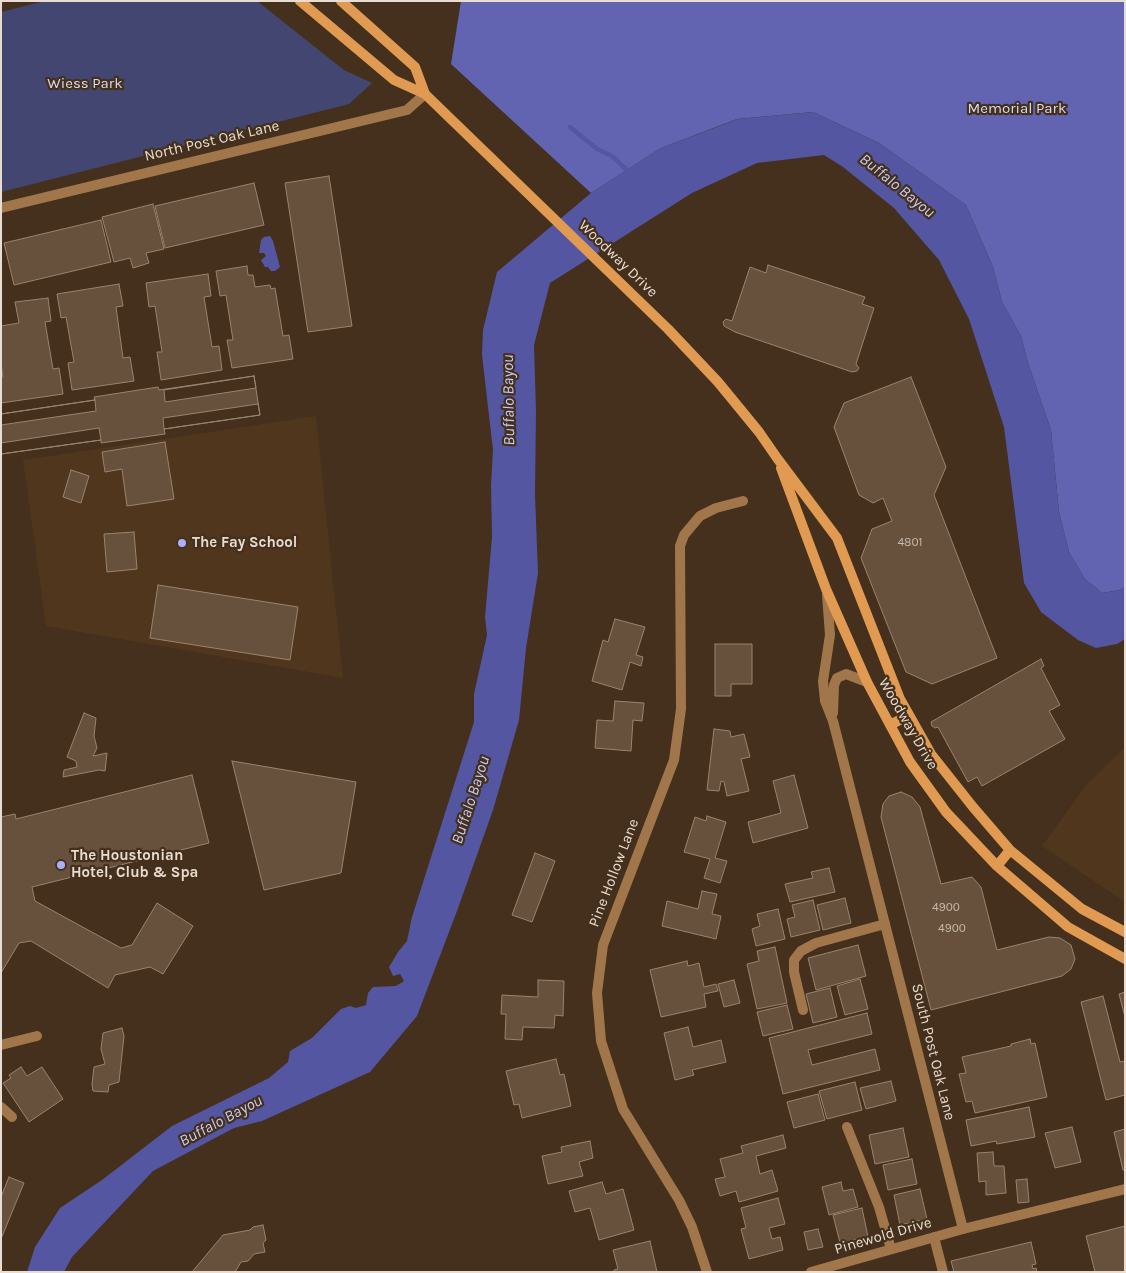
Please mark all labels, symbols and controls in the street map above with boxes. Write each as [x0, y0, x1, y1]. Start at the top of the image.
park label: Wiess Park [47, 75, 123, 93]
park label: Memorial Park [968, 100, 1066, 118]
street label: North Post Oak Lane [143, 117, 281, 165]
water label: Buffalo Bayou [855, 150, 939, 222]
street label: Woodway Drive [575, 217, 661, 301]
water label: Buffalo Bayou [499, 354, 519, 446]
place label: The Fay School [192, 534, 297, 552]
house number: 4801 [897, 536, 923, 550]
marker: The Fay School [176, 537, 188, 549]
street label: Woodway Drive [874, 675, 942, 773]
water label: Buffalo Bayou [448, 754, 494, 846]
street label: Pine Hollow Lane [585, 816, 643, 930]
place label: The Houstonian Hotel, Club & Spa [71, 847, 198, 882]
marker: The Houstonian Hotel, Club & Spa [55, 859, 67, 871]
house number: 4900 [932, 901, 960, 915]
house number: 4900 [938, 922, 966, 936]
street label: South Post Oak Lane [907, 982, 959, 1122]
water label: Buffalo Bayou [176, 1091, 266, 1151]
street label: Pinewold Drive [832, 1214, 934, 1258]

